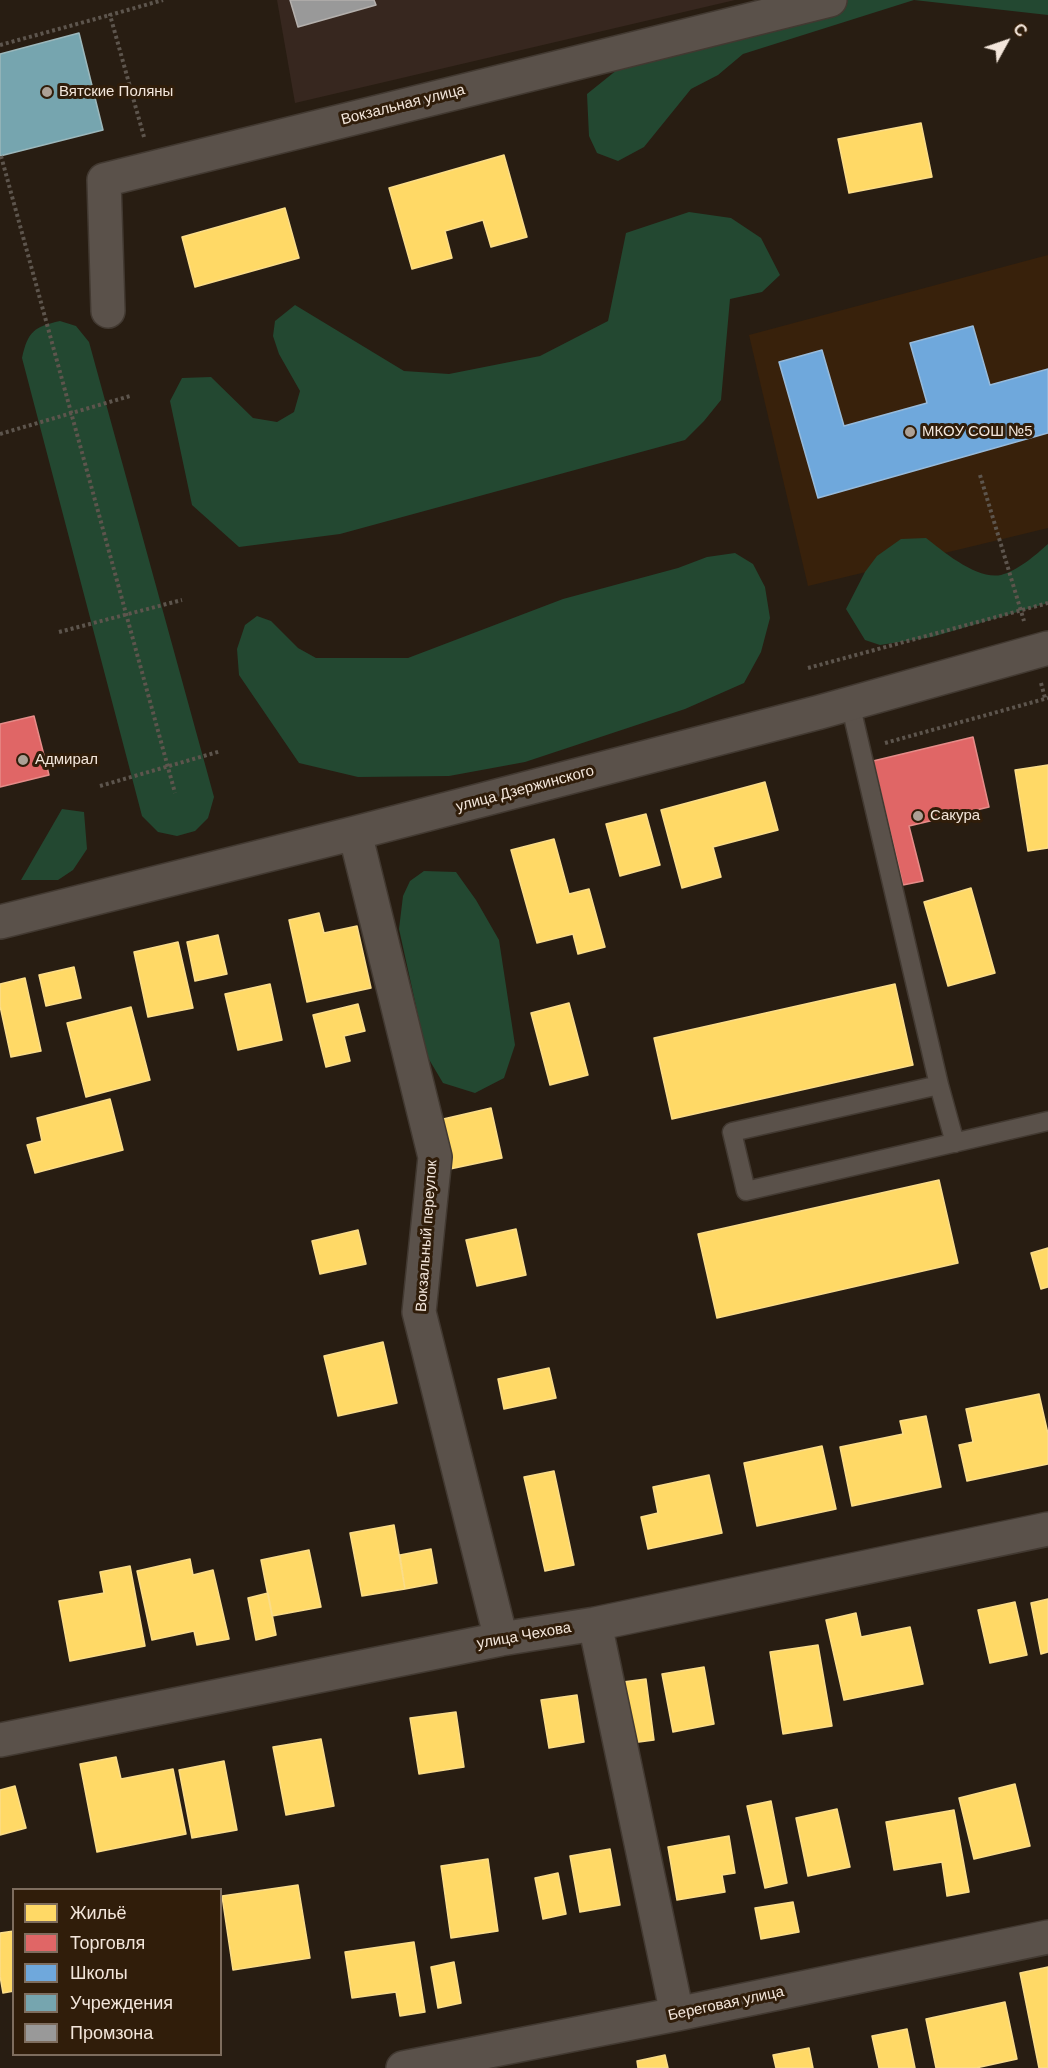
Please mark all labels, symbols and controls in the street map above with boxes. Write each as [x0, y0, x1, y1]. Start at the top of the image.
north arrow [976, 12, 1036, 72]
text: С [1010, 20, 1030, 40]
street label: Вокзальная улица [339, 81, 467, 129]
place label: Вятские Поляны [59, 83, 173, 101]
marker: Вятские Поляны [40, 85, 54, 99]
place label: МКОУ СОШ №5 [922, 423, 1033, 441]
marker: МКОУ СОШ №5 [903, 425, 917, 439]
place label: Адмирал [35, 751, 98, 769]
marker: Адмирал [16, 753, 30, 767]
street label: улица Дзержинского [454, 762, 596, 816]
place label: Сакура [930, 807, 980, 825]
marker: Сакура [911, 809, 925, 823]
street label: Вокзальный переулок [413, 1159, 441, 1313]
street label: улица Чехова [476, 1619, 572, 1653]
legend [12, 1888, 222, 2056]
text: Жильё [70, 1903, 127, 1923]
text: Торговля [70, 1933, 145, 1953]
text: Школы [70, 1963, 128, 1983]
street label: Береговая улица [666, 1983, 786, 2025]
text: Учреждения [70, 1993, 173, 2013]
text: Промзона [70, 2023, 153, 2043]

